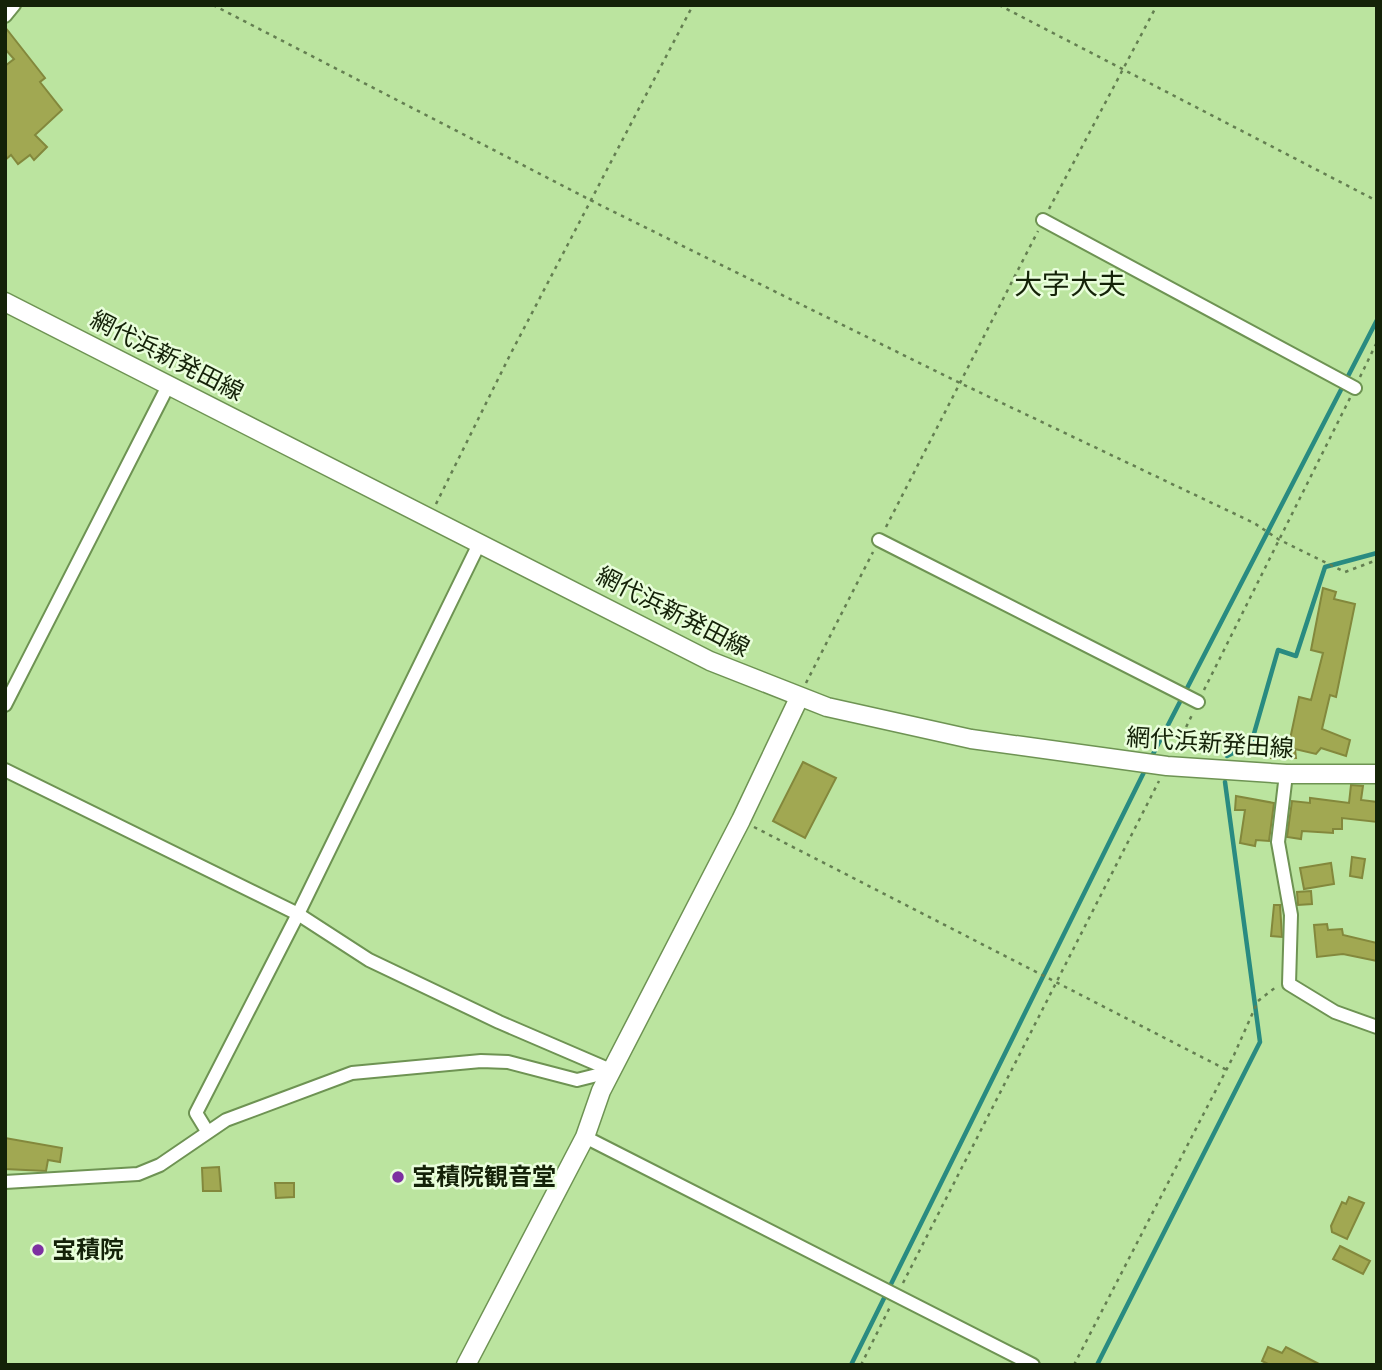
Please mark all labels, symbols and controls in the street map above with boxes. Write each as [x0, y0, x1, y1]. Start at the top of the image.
district label: 大字大夫 [1014, 268, 1126, 302]
street label: 網代浜新発田線 [85, 304, 249, 408]
street label: 網代浜新発田線 [591, 560, 755, 664]
street label: 網代浜新発田線 [1125, 722, 1295, 764]
place label: 宝積院観音堂 [412, 1162, 556, 1192]
marker: 宝積院観音堂 [390, 1169, 406, 1185]
place label: 宝積院 [52, 1235, 124, 1265]
marker: 宝積院 [30, 1242, 46, 1258]

